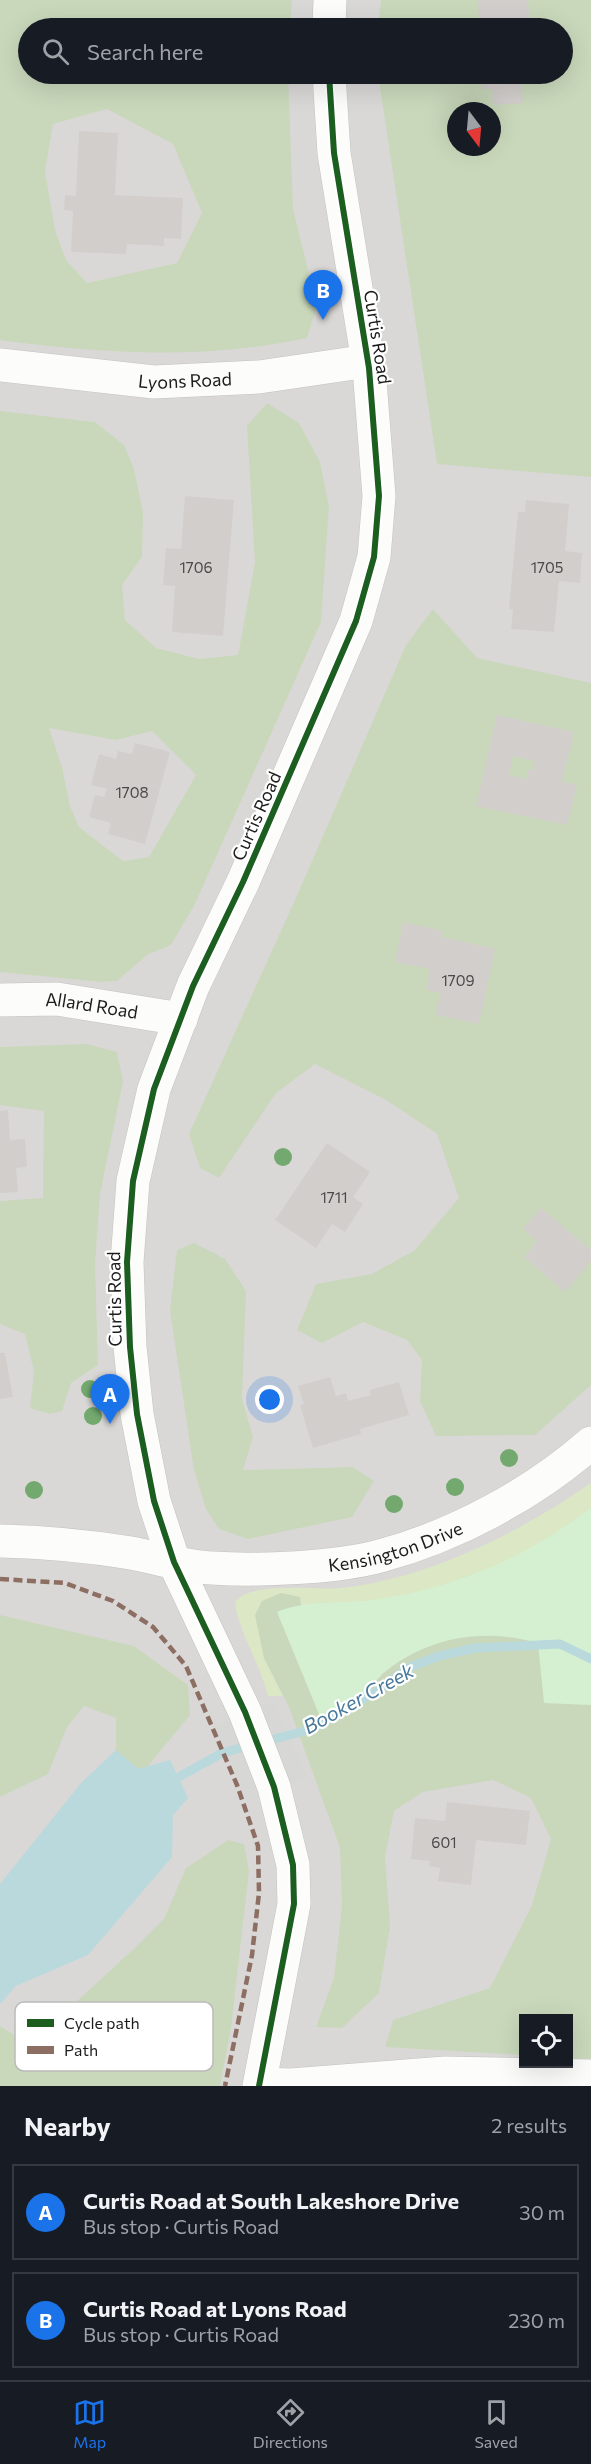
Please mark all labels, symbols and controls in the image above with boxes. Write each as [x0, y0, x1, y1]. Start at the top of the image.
search box [18, 18, 573, 84]
icon: search [39, 35, 72, 68]
text: Search here [87, 38, 203, 65]
north arrow [447, 102, 501, 156]
pin: B [304, 270, 342, 320]
street label: Curtis Road [360, 288, 396, 386]
street label: Lyons Road [137, 367, 232, 393]
house number: 1706 [179, 558, 213, 576]
house number: 1705 [531, 558, 563, 576]
street label: Curtis Road [227, 768, 285, 864]
house number: 1708 [115, 783, 149, 801]
house number: 1709 [441, 971, 475, 989]
street label: Allard Road [45, 988, 140, 1023]
house number: 1711 [320, 1188, 348, 1206]
street label: Curtis Road [102, 1251, 126, 1347]
pin: A [90, 1374, 130, 1424]
your location [255, 1385, 284, 1414]
street label: Kensington Drive [327, 1516, 466, 1576]
water label: Booker Creek [298, 1657, 419, 1738]
house number: 601 [431, 1833, 457, 1851]
legend [15, 2002, 213, 2071]
text: Cycle path [64, 2013, 140, 2032]
map controls [519, 2014, 573, 2068]
button: locate [519, 2014, 573, 2068]
text: Path [64, 2040, 98, 2059]
text: Nearby [24, 2110, 111, 2141]
text: 2 results [491, 2113, 567, 2137]
text: Curtis Road at South Lakeshore Drive [83, 2187, 459, 2214]
text: A [38, 2200, 53, 2224]
text: 30 m [519, 2200, 565, 2224]
text: Bus stop · Curtis Road [83, 2214, 279, 2238]
text: Curtis Road at Lyons Road [83, 2295, 347, 2322]
text: B [39, 2308, 52, 2332]
text: 230 m [508, 2308, 565, 2332]
text: Bus stop · Curtis Road [83, 2322, 279, 2346]
tab: Map [73, 2396, 106, 2451]
tab: Directions [253, 2396, 328, 2451]
tab: Saved [474, 2396, 518, 2451]

